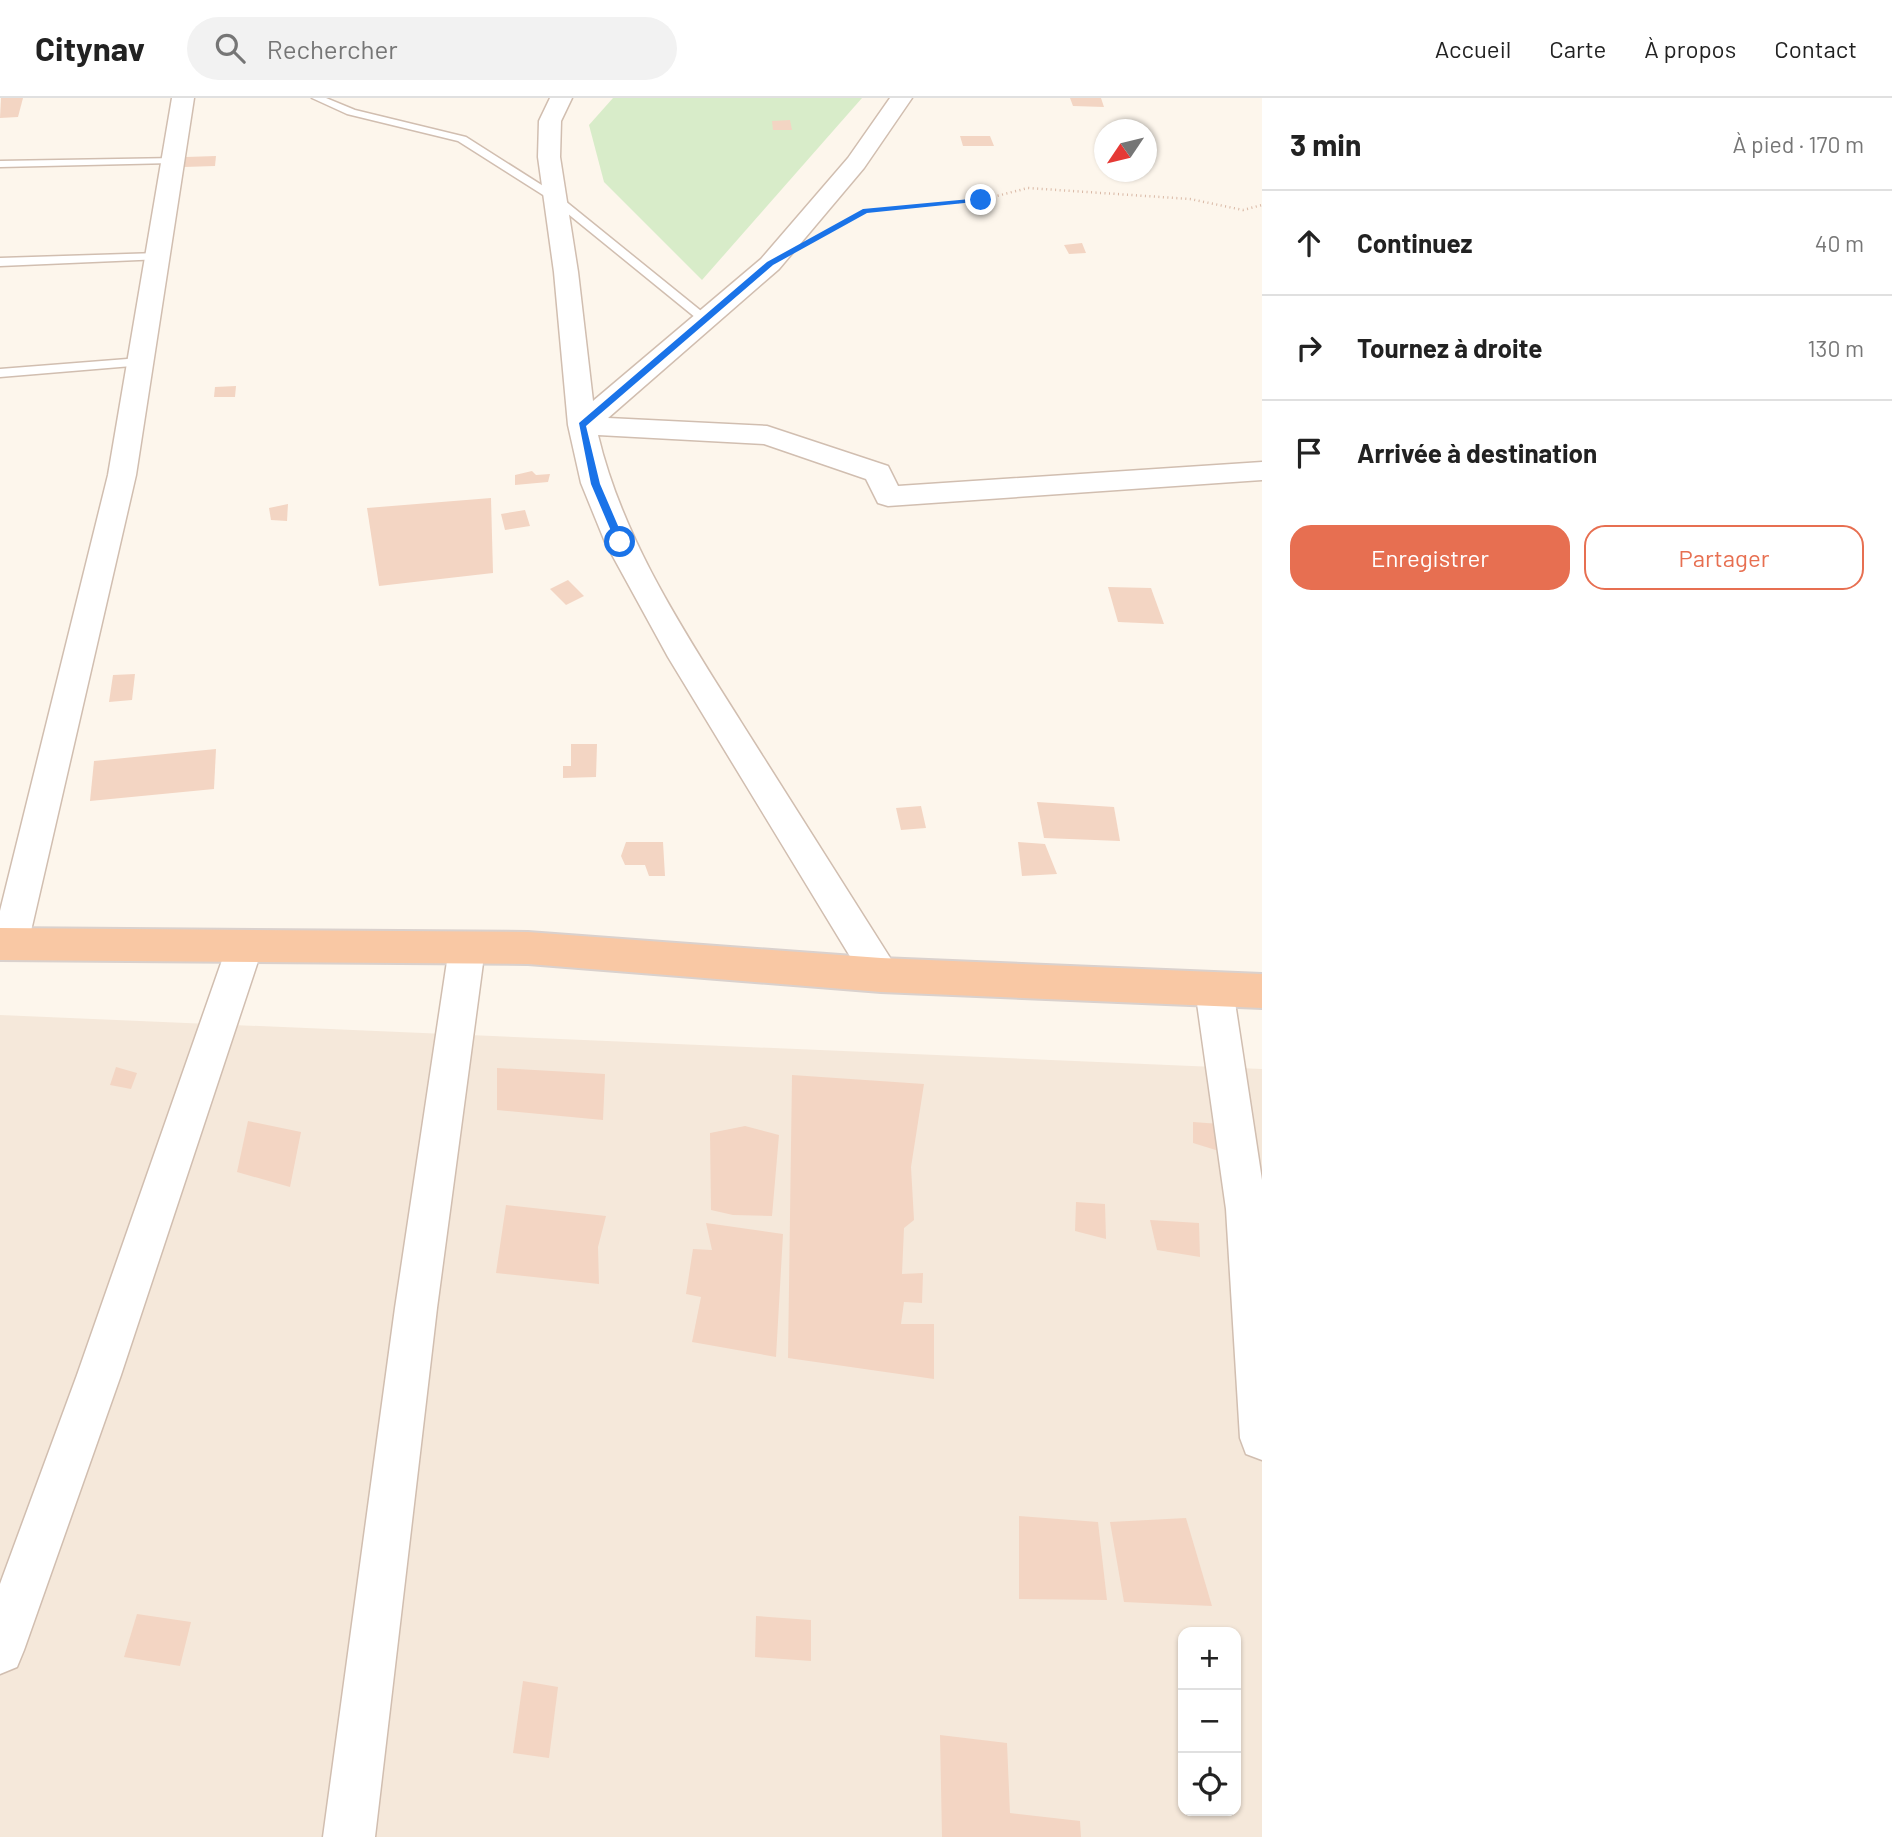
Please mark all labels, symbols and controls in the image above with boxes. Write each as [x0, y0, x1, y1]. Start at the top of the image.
search box [187, 17, 677, 80]
text: Citynav [35, 28, 145, 68]
icon: search [211, 29, 249, 67]
text: Rechercher [267, 33, 398, 64]
text: Accueil [1435, 34, 1511, 63]
text: Carte [1549, 34, 1606, 63]
text: À propos [1644, 34, 1736, 63]
text: Contact [1774, 34, 1857, 63]
north arrow [1094, 119, 1157, 182]
text: 3 min [1290, 126, 1361, 162]
text: À pied · 170 m [1732, 130, 1864, 158]
route end [965, 184, 996, 215]
icon: ahead [1290, 224, 1328, 262]
text: Continuez [1357, 227, 1473, 258]
text: 40 m [1815, 229, 1864, 257]
icon: right [1290, 329, 1328, 367]
text: Tournez à droite [1357, 332, 1542, 363]
text: 130 m [1807, 334, 1864, 362]
icon: arrive [1290, 434, 1328, 472]
text: Arrivée à destination [1357, 437, 1597, 468]
button: Enregistrer [1290, 525, 1570, 590]
button: Partager [1584, 525, 1864, 590]
route start [604, 526, 635, 557]
map controls [1178, 1627, 1241, 1816]
button: + [1178, 1627, 1241, 1690]
button: − [1178, 1690, 1241, 1753]
button: locate [1178, 1753, 1241, 1816]

